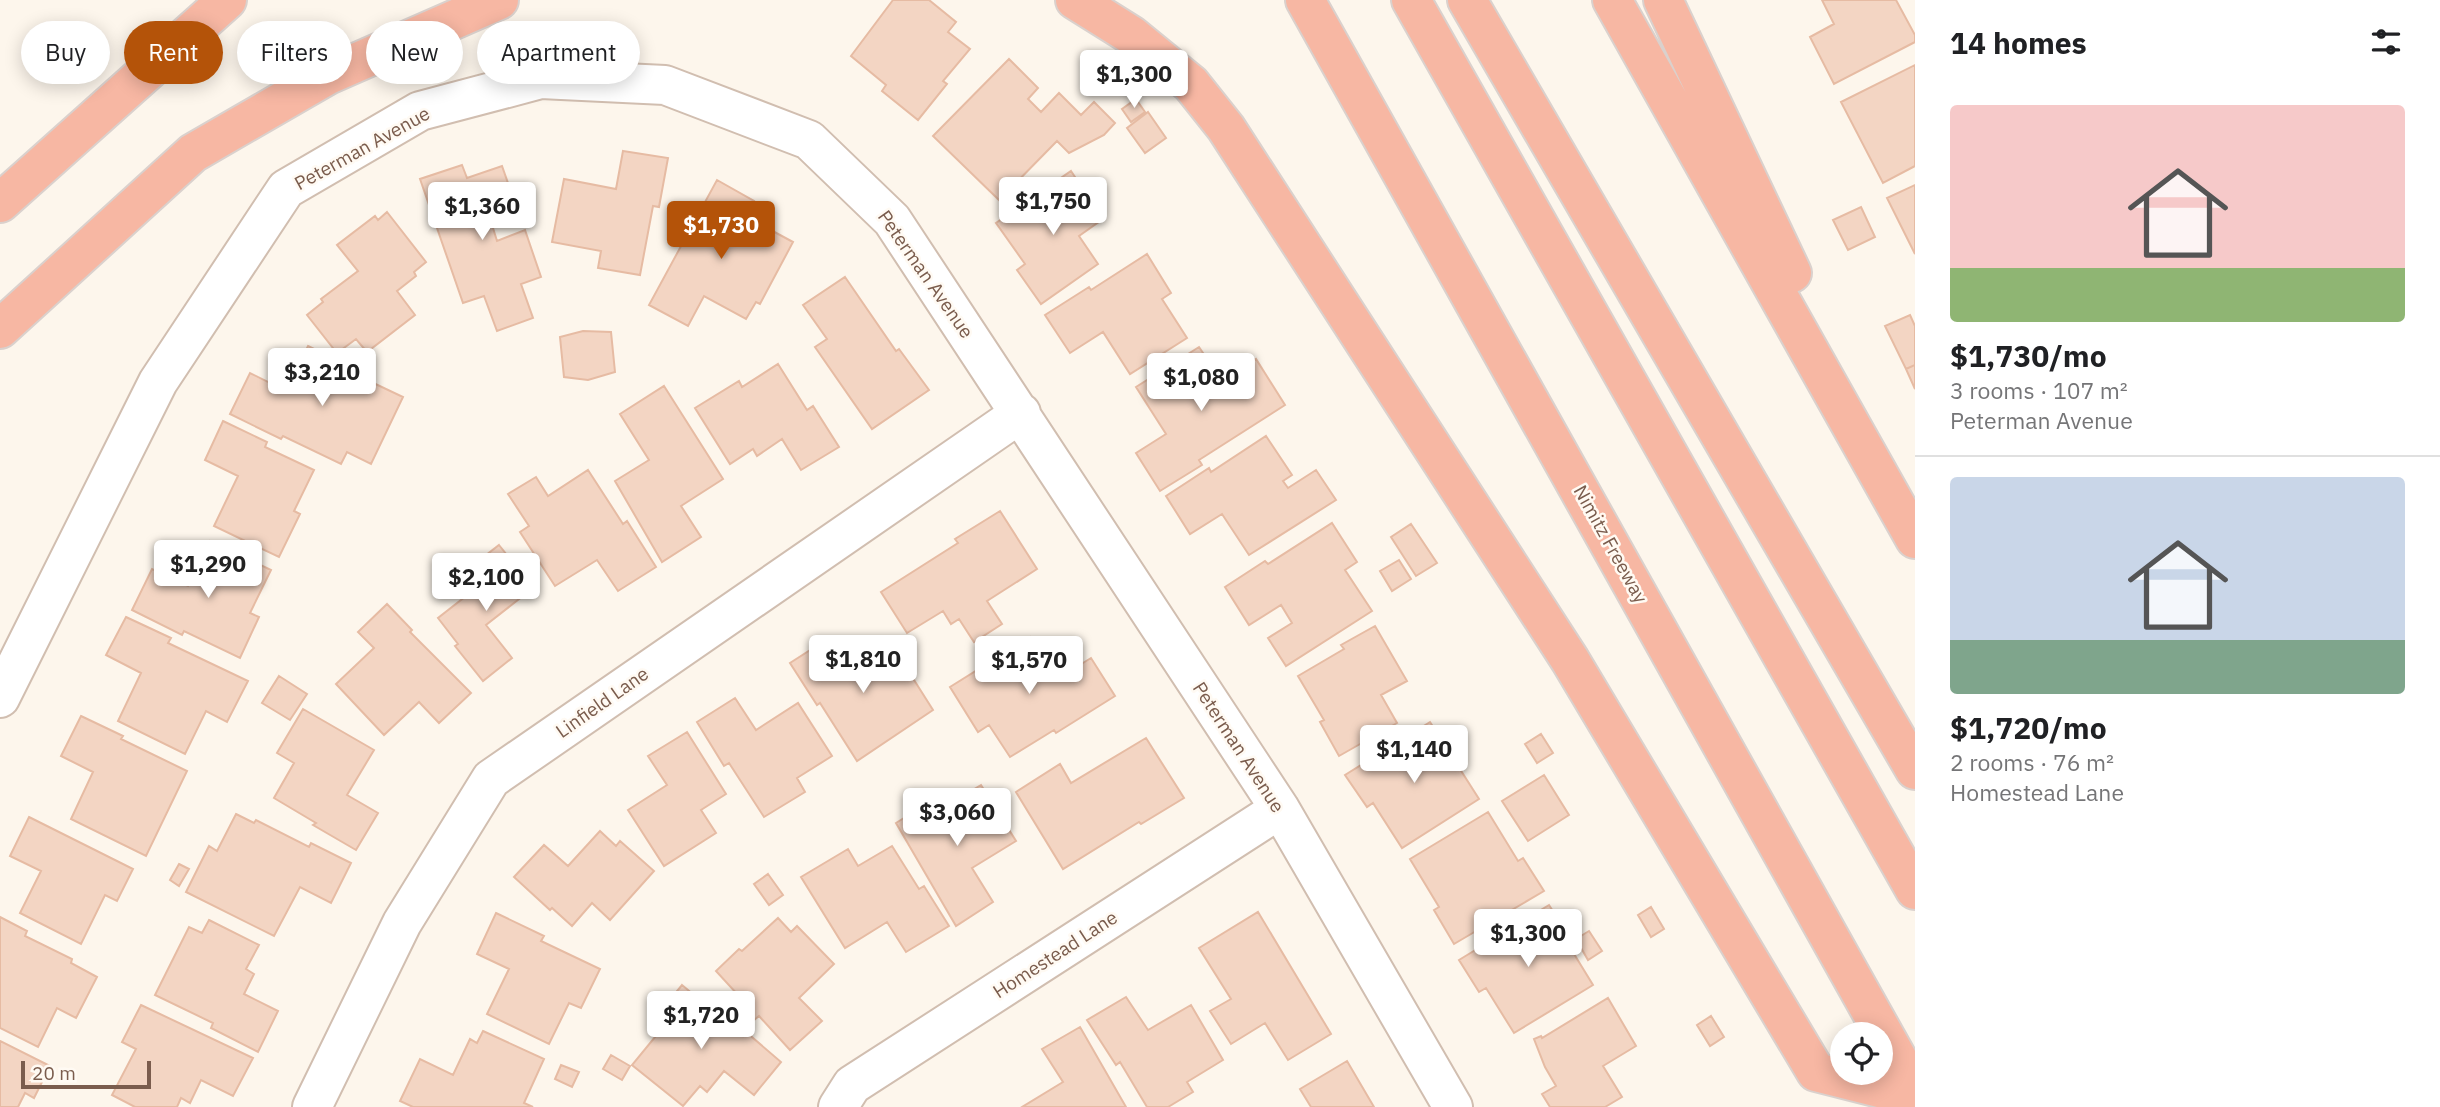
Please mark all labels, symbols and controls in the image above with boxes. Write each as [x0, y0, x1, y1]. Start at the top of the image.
chip: Buy [21, 21, 110, 84]
chip: Rent [124, 21, 223, 84]
chip: Filters [237, 21, 352, 84]
chip: New [366, 21, 463, 84]
chip: Apartment [477, 21, 640, 84]
text: 14 homes [1950, 23, 2087, 62]
icon: filters [2367, 23, 2405, 61]
pin: $1,300 [1077, 50, 1191, 110]
text: $1,300 [1096, 58, 1172, 88]
street label: Peterman Avenue [290, 101, 434, 195]
icon: home [2115, 150, 2241, 276]
pin: $1,750 [996, 177, 1110, 237]
pin: $1,360 [425, 182, 539, 242]
text: $1,750 [1015, 185, 1091, 215]
text: $1,360 [444, 190, 520, 220]
pin: $1,730 [664, 202, 778, 261]
street label: Peterman Avenue [873, 205, 979, 343]
text: $1,730 [683, 209, 759, 239]
text: $1,730/mo [1950, 336, 2107, 375]
pin: $3,210 [265, 348, 379, 408]
pin: $1,080 [1144, 354, 1258, 413]
text: $3,210 [284, 356, 360, 386]
text: $1,080 [1163, 361, 1239, 391]
text: 3 rooms · 107 m² [1950, 375, 2128, 405]
text: Peterman Avenue [1950, 405, 2133, 435]
street label: Nimitz Freeway [1569, 481, 1654, 608]
icon: home [2115, 522, 2241, 648]
pin: $1,290 [151, 540, 265, 600]
text: $1,290 [170, 548, 246, 578]
pin: $2,100 [429, 554, 543, 613]
text: $2,100 [448, 561, 524, 591]
pin: $1,810 [806, 636, 920, 695]
pin: $1,570 [972, 636, 1086, 696]
text: $1,810 [825, 643, 901, 673]
text: $1,570 [991, 644, 1067, 674]
street label: Linfield Lane [551, 661, 653, 743]
street label: Peterman Avenue [1188, 677, 1290, 817]
text: $1,720/mo [1950, 708, 2107, 747]
pin: $1,140 [1357, 726, 1471, 785]
text: $1,140 [1376, 733, 1452, 763]
text: 2 rooms · 76 m² [1950, 747, 2114, 777]
text: Homestead Lane [1950, 777, 2124, 807]
pin: $3,060 [900, 788, 1014, 848]
text: $3,060 [919, 796, 995, 826]
street label: Homestead Lane [988, 905, 1122, 1003]
pin: $1,300 [1471, 909, 1585, 969]
text: $1,300 [1490, 917, 1566, 947]
pin: $1,720 [644, 992, 758, 1051]
text: $1,720 [663, 999, 739, 1029]
map controls [1830, 1022, 1893, 1085]
button: locate [1830, 1022, 1893, 1085]
scale bar [21, 1058, 150, 1090]
text: 20 m [32, 1061, 76, 1085]

